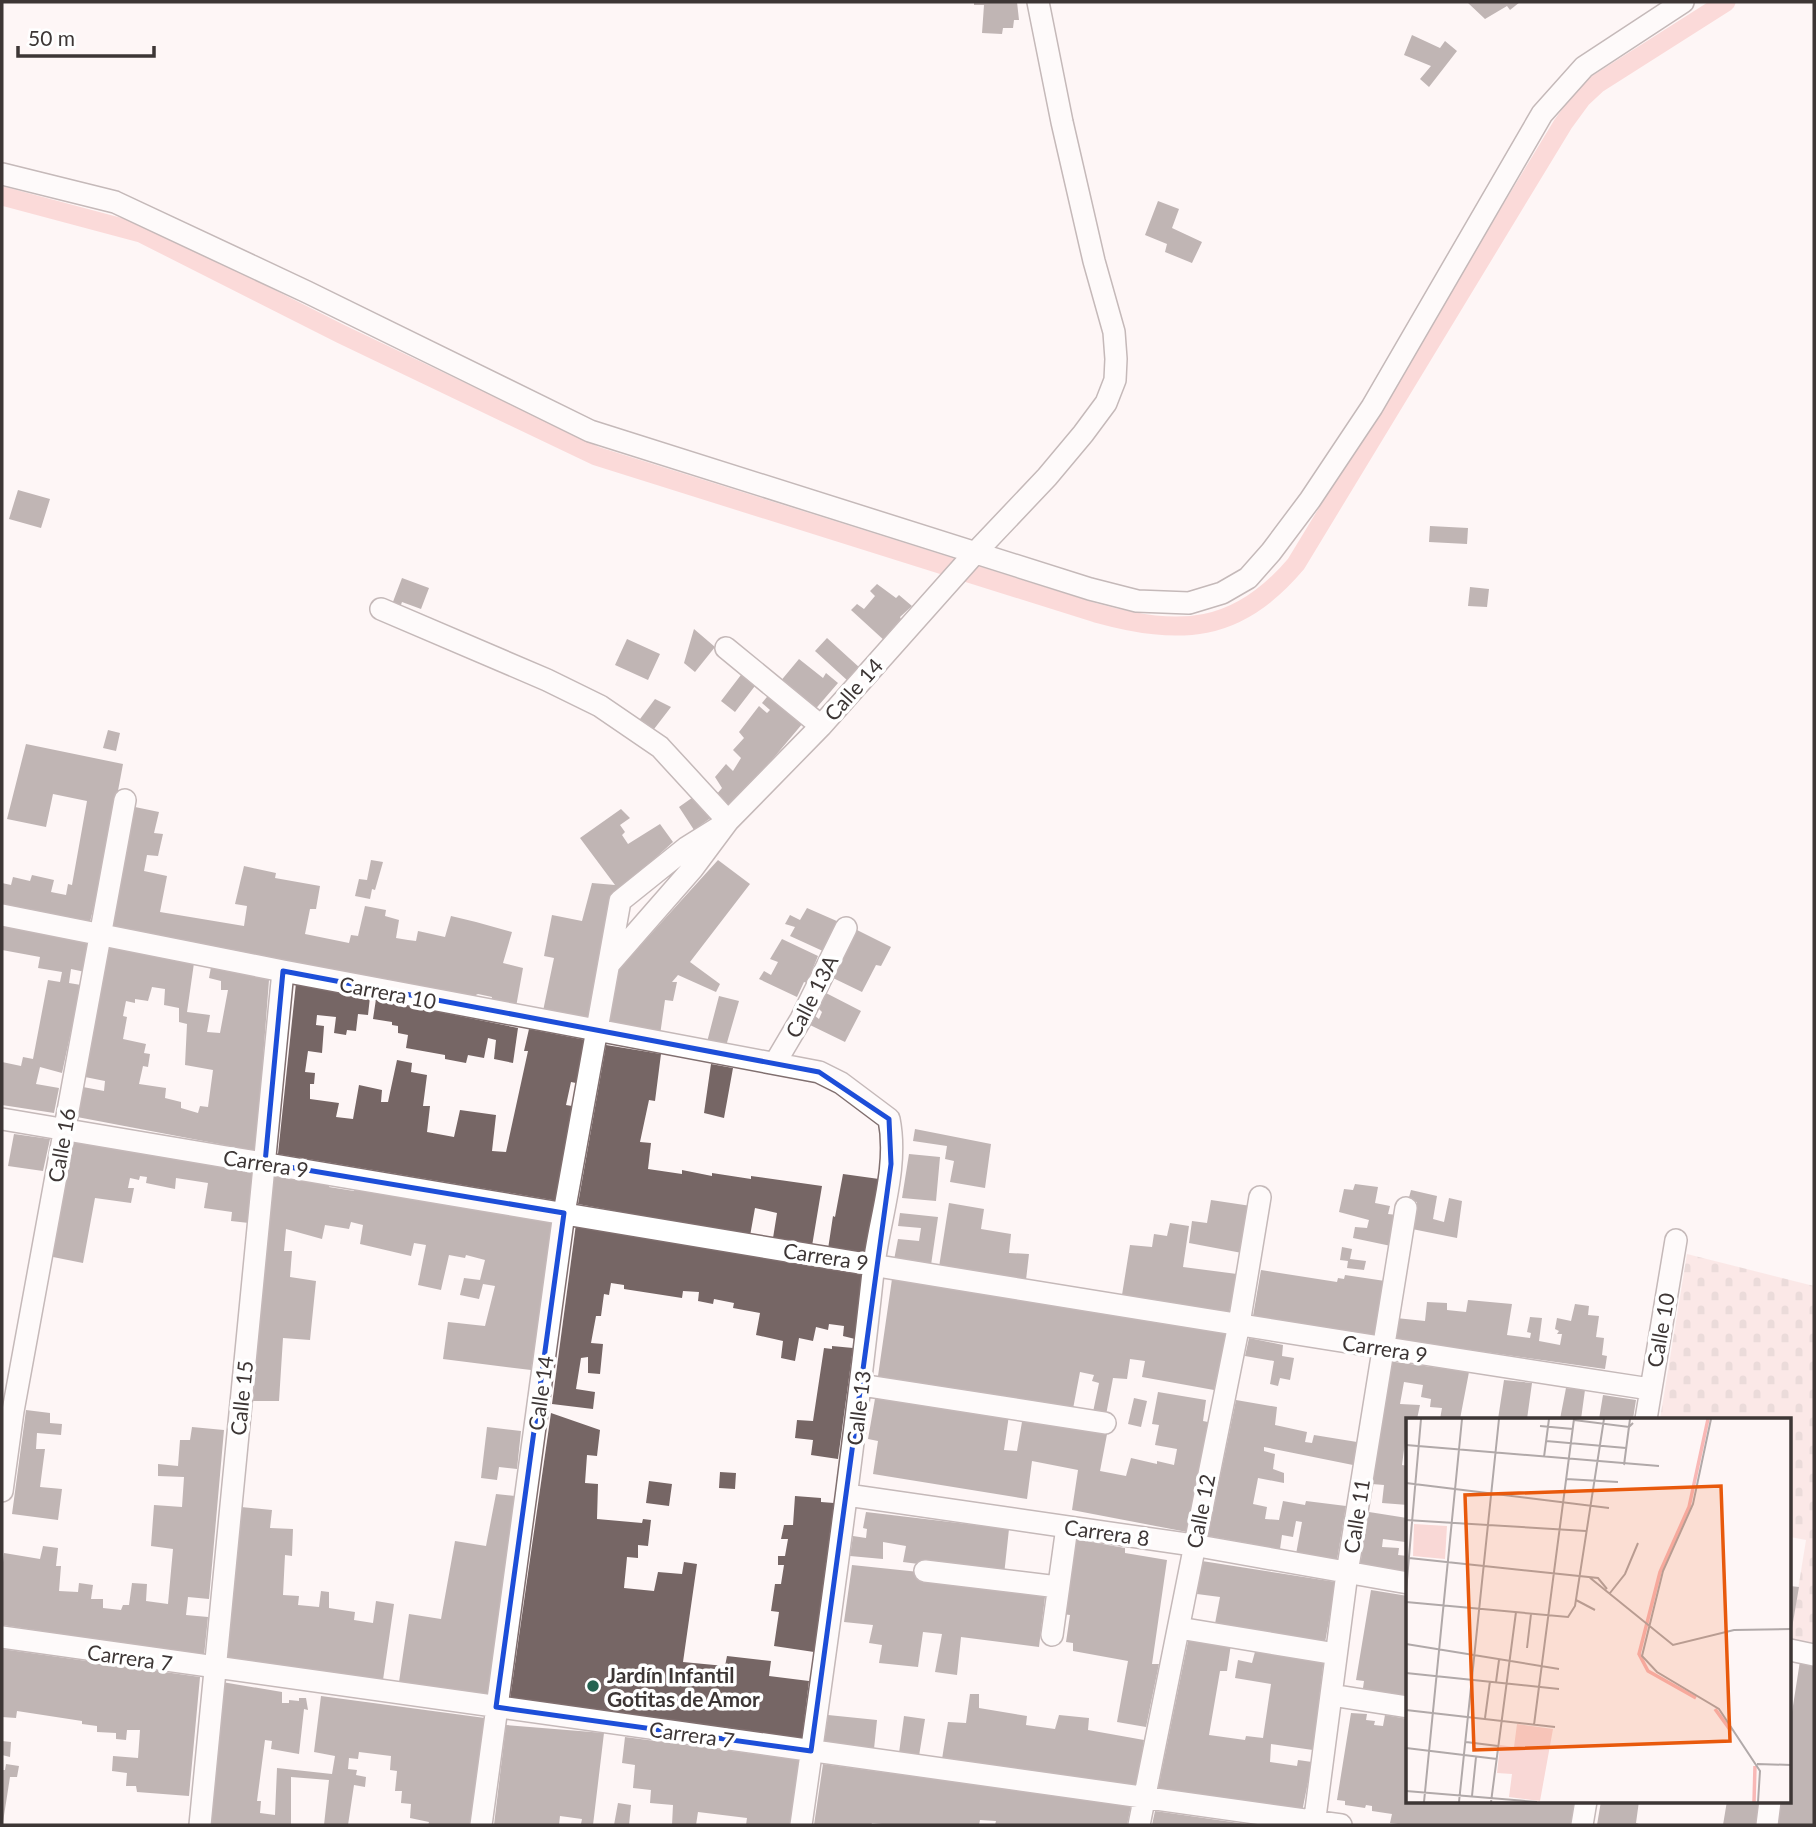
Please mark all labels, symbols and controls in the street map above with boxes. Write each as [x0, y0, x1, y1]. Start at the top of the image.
scale bar [18, 14, 154, 58]
text: 50 m [28, 25, 75, 50]
street label: Calle 14 [819, 653, 887, 725]
street label: Calle 13A [780, 950, 843, 1042]
street label: Carrera 10 [337, 970, 439, 1014]
street label: Calle 16 [42, 1106, 80, 1184]
street label: Carrera 9 [222, 1144, 310, 1182]
street label: Carrera 9 [782, 1237, 870, 1275]
street label: Calle 10 [1641, 1291, 1679, 1369]
street label: Carrera 9 [1341, 1329, 1429, 1367]
street label: Calle 14 [522, 1354, 558, 1432]
street label: Calle 15 [225, 1359, 257, 1437]
street label: Calle 13 [841, 1369, 875, 1447]
inset map [1406, 1418, 1792, 1802]
street label: Calle 12 [1181, 1472, 1219, 1550]
street label: Calle 11 [1338, 1477, 1374, 1555]
street label: Carrera 8 [1063, 1514, 1151, 1550]
street label: Carrera 7 [86, 1639, 174, 1675]
place label: Jardín Infantil Gotitas de Amor [607, 1662, 760, 1711]
marker: Jardín Infantil Gotitas de Amor [585, 1678, 601, 1694]
street label: Carrera 7 [648, 1716, 736, 1752]

